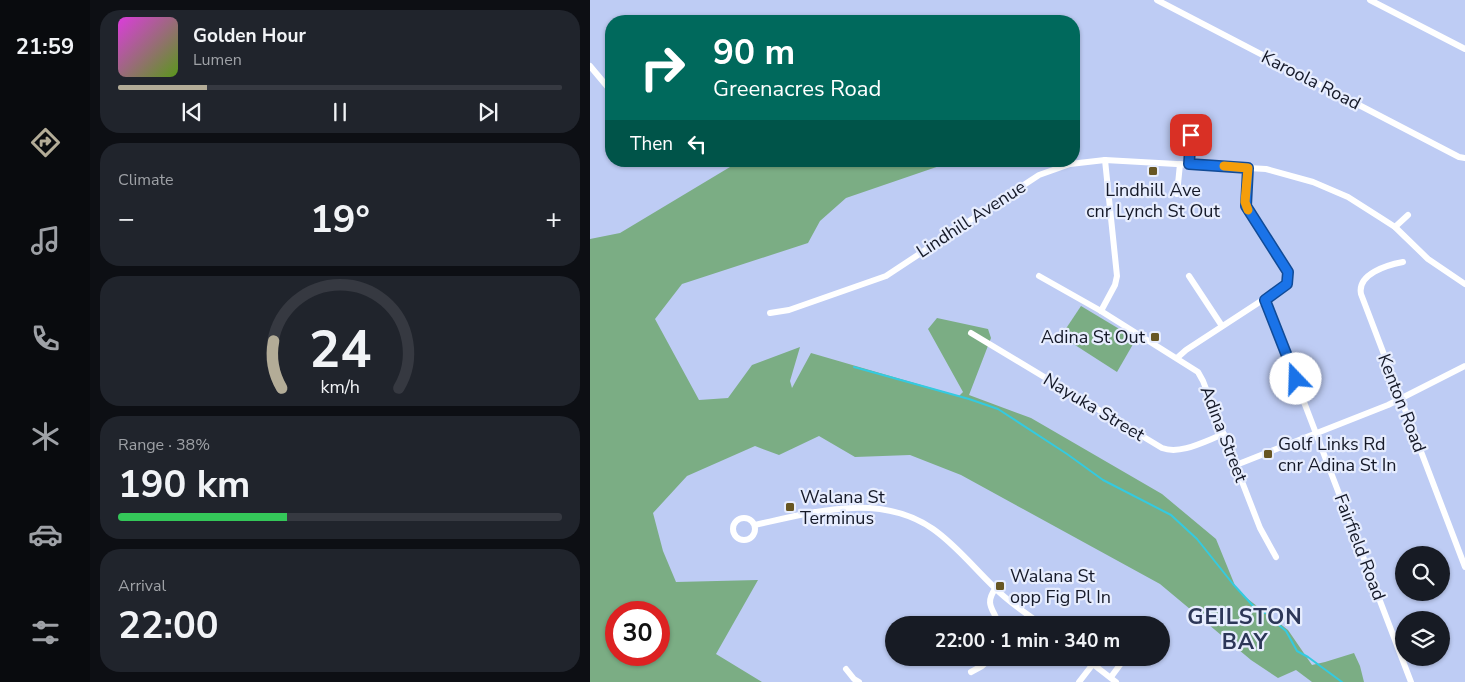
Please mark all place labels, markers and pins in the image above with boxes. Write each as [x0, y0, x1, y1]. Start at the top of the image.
pin [1170, 114, 1212, 156]
marker: Lindhill Ave cnr Lynch St Out [1147, 165, 1159, 177]
place label: Lindhill Ave cnr Lynch St Out [1086, 178, 1220, 223]
place label: Adina St Out [1041, 325, 1146, 349]
marker: Adina St Out [1149, 331, 1161, 343]
place label: Golf Links Rd cnr Adina St In [1278, 432, 1397, 477]
marker: Golf Links Rd cnr Adina St In [1262, 448, 1274, 460]
place label: Walana St Terminus [800, 485, 886, 530]
marker: Walana St Terminus [784, 501, 796, 513]
place label: Walana St opp Fig Pl In [1010, 564, 1111, 609]
marker: Walana St opp Fig Pl In [994, 580, 1006, 592]

